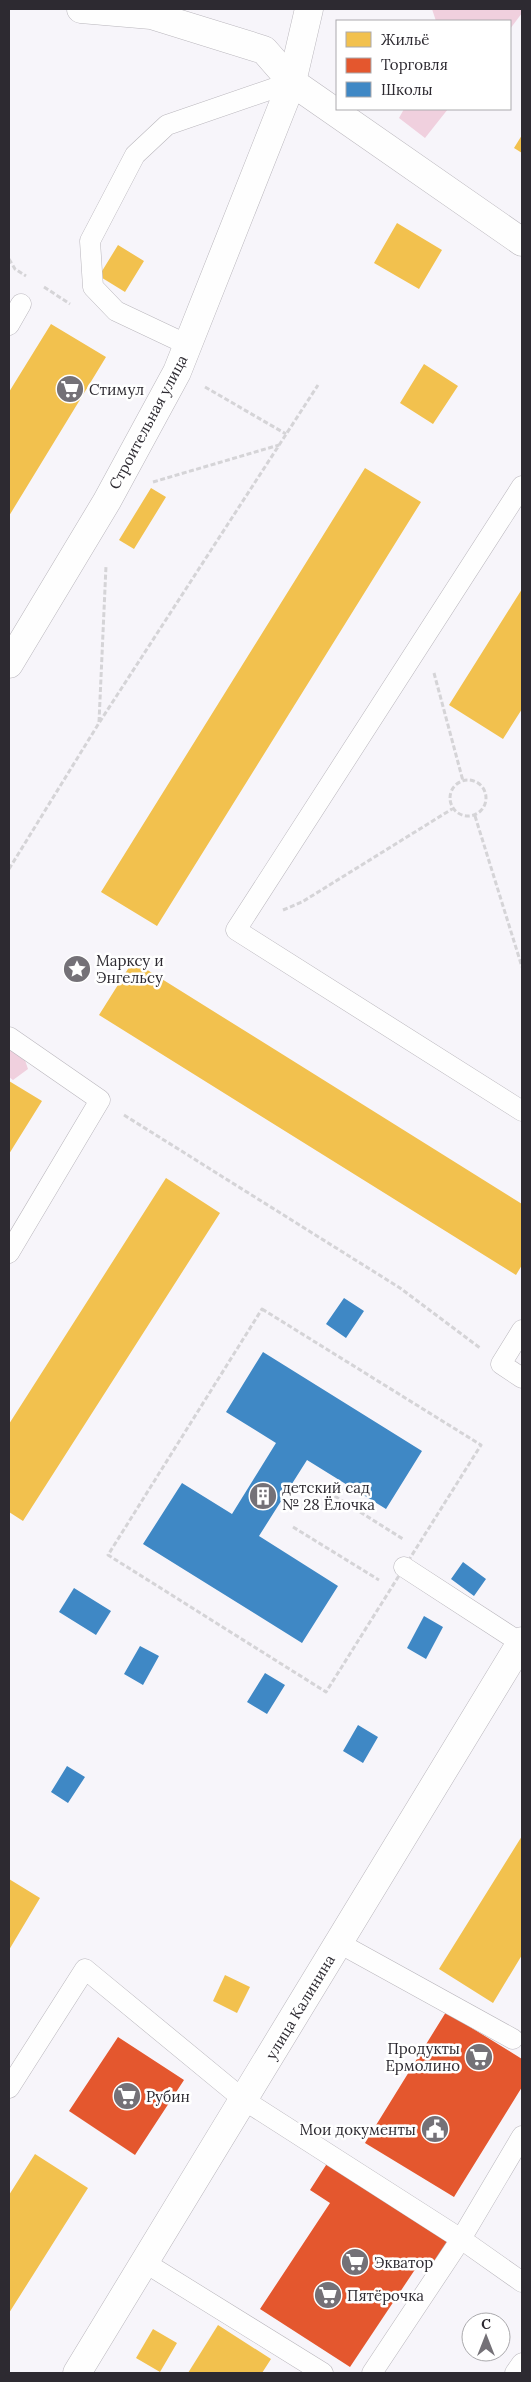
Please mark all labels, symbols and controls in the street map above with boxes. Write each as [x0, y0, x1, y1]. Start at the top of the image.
legend [336, 20, 511, 110]
text: Жильё [381, 30, 429, 49]
text: Торговля [381, 55, 448, 74]
text: Школы [381, 80, 433, 99]
street label: Строительная улица [105, 351, 192, 492]
supermarket icon: Стимул [55, 374, 85, 404]
place label: Стимул [89, 380, 144, 399]
place label: Марксу и Энгельсу [96, 951, 164, 987]
place icon: Марксу и Энгельсу [62, 954, 92, 984]
place label: детский сад № 28 Ёлочка [282, 1478, 375, 1514]
building icon: детский сад № 28 Ёлочка [248, 1481, 278, 1511]
street label: улица Калинина [261, 1951, 339, 2063]
place label: Продукты Ермолино [385, 2039, 460, 2075]
supermarket icon: Продукты Ермолино [464, 2042, 494, 2072]
supermarket icon: Рубин [112, 2081, 142, 2111]
place label: Рубин [146, 2087, 190, 2106]
public building icon: Мои документы [420, 2114, 450, 2144]
place label: Мои документы [299, 2120, 416, 2139]
supermarket icon: Экватор [340, 2247, 370, 2277]
place label: Экватор [374, 2253, 433, 2272]
supermarket icon: Пятёрочка [313, 2280, 343, 2310]
place label: Пятёрочка [347, 2286, 424, 2305]
north arrow [461, 2312, 511, 2362]
text: С [481, 2315, 491, 2333]

